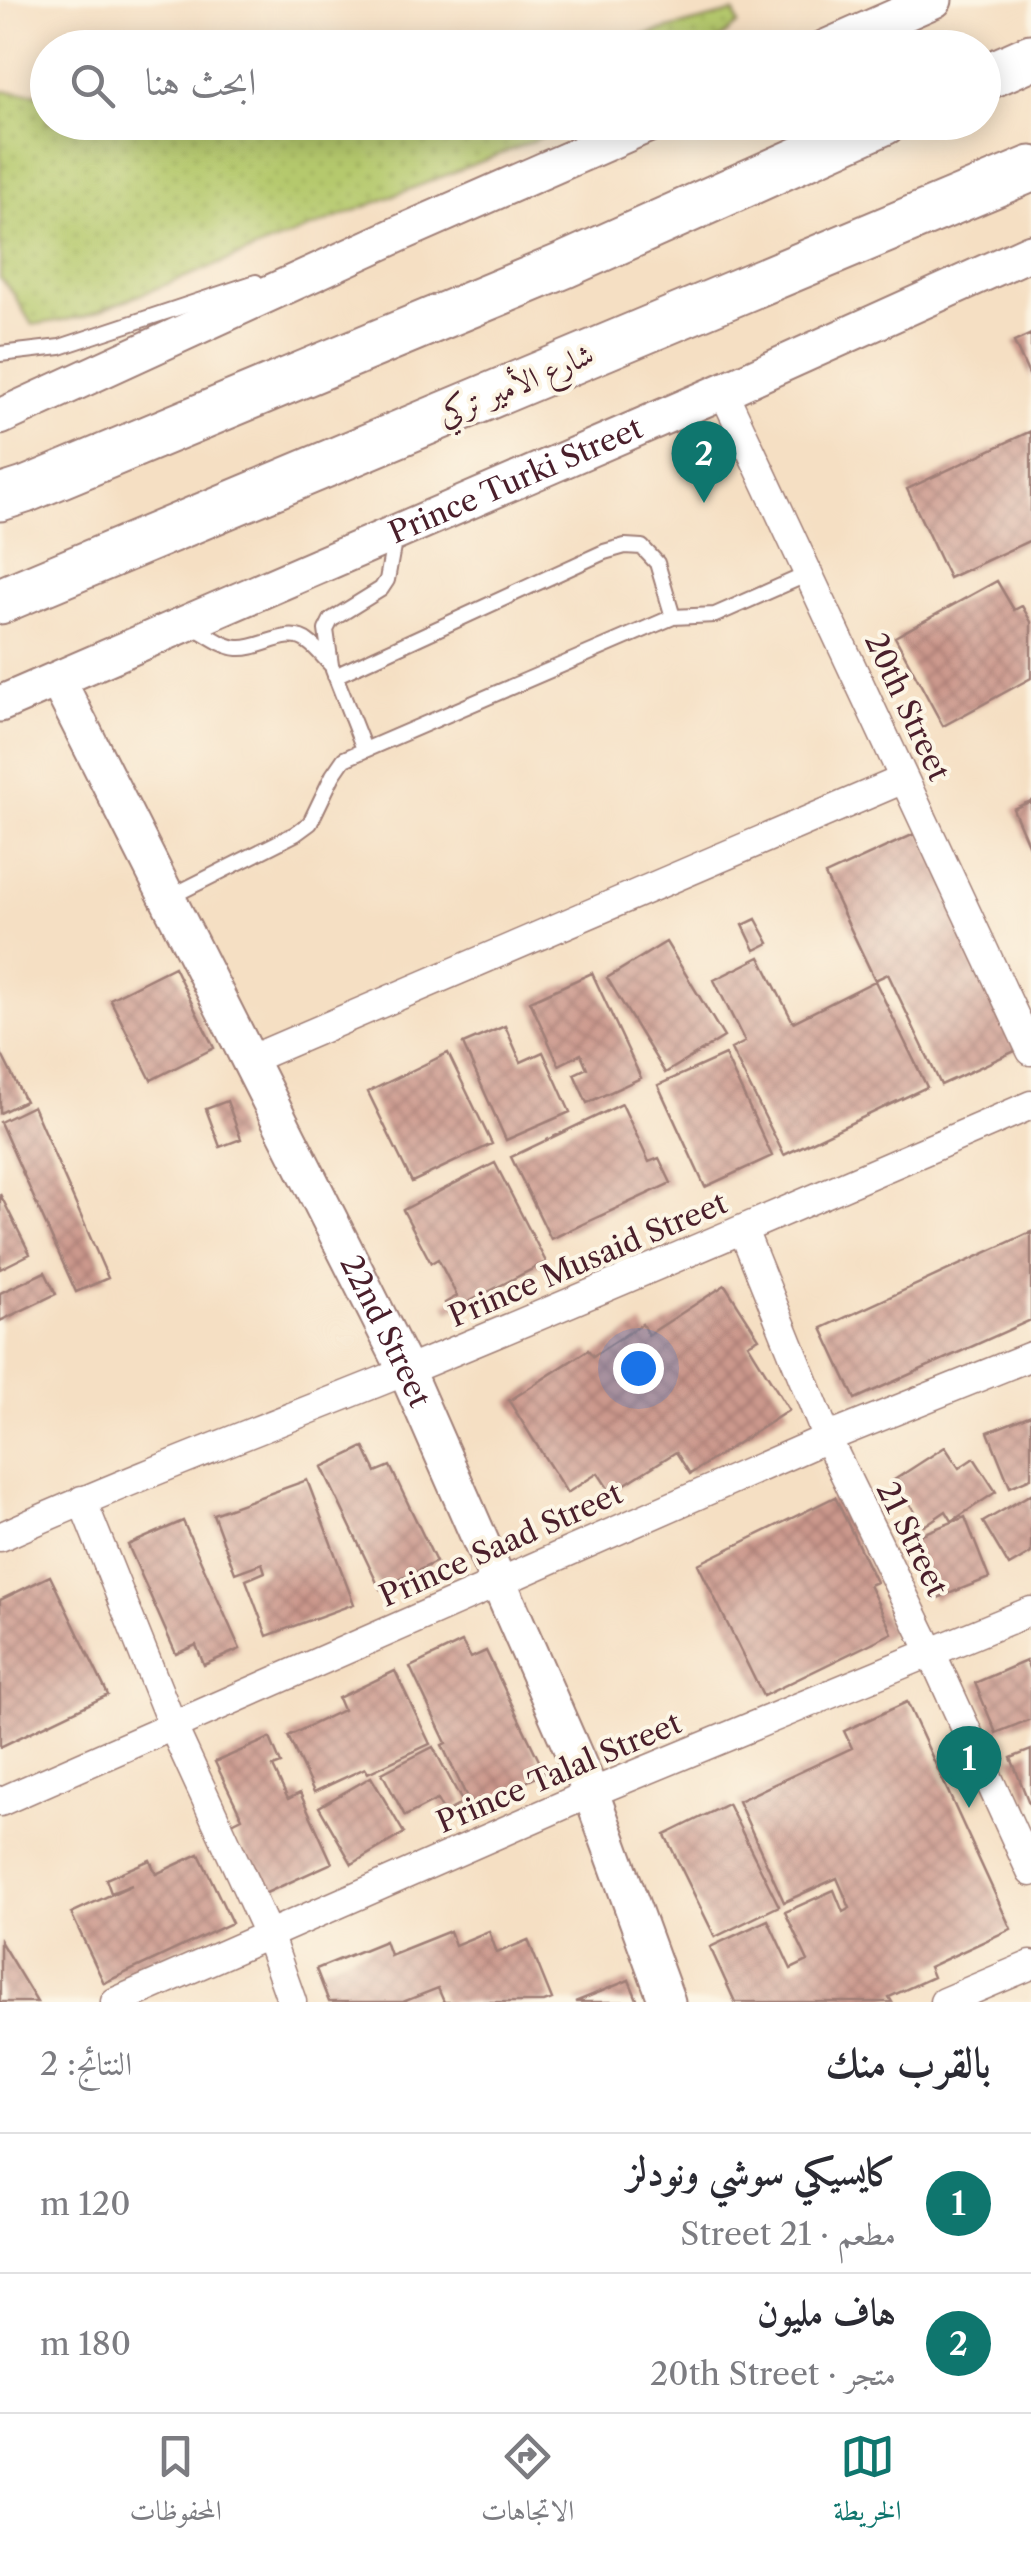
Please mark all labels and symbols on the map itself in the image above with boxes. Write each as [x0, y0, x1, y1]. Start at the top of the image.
street label: شارع الأمير تركي [432, 333, 602, 440]
street label: Prince Turki Street [383, 409, 648, 551]
pin: 2 [672, 420, 736, 503]
street label: 20th Street [857, 627, 958, 787]
street label: Prince Musaid Street [443, 1184, 733, 1335]
street label: 22nd Street [333, 1249, 439, 1413]
your location [613, 1343, 664, 1394]
street label: Prince Saad Street [374, 1474, 628, 1615]
street label: 21 Street [869, 1475, 956, 1602]
street label: Prince Talal Street [431, 1704, 687, 1841]
pin: 1 [936, 1726, 1002, 1808]

